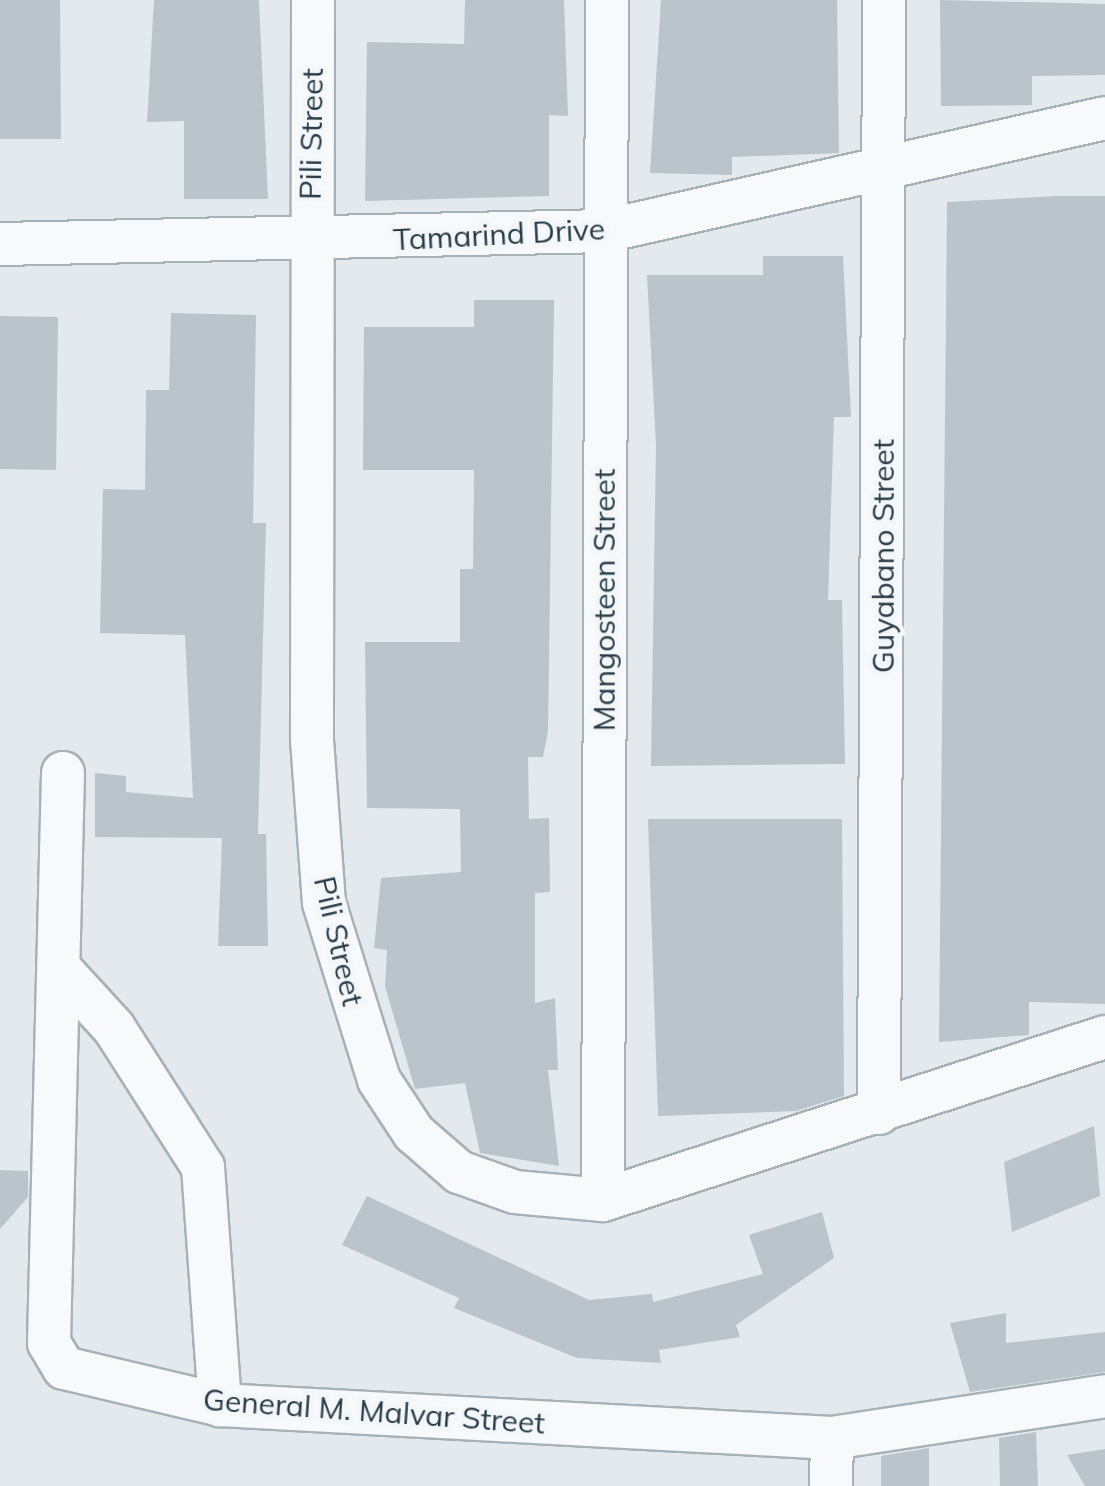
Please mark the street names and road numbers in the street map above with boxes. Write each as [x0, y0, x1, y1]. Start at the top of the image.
street label: Pili Street [292, 68, 330, 200]
street label: Tamarind Drive [392, 210, 606, 258]
street label: Guyabano Street [865, 439, 901, 673]
street label: Mangosteen Street [586, 469, 622, 731]
street label: Pili Street [307, 873, 371, 1009]
street label: General M. Malvar Street [202, 1381, 546, 1441]

